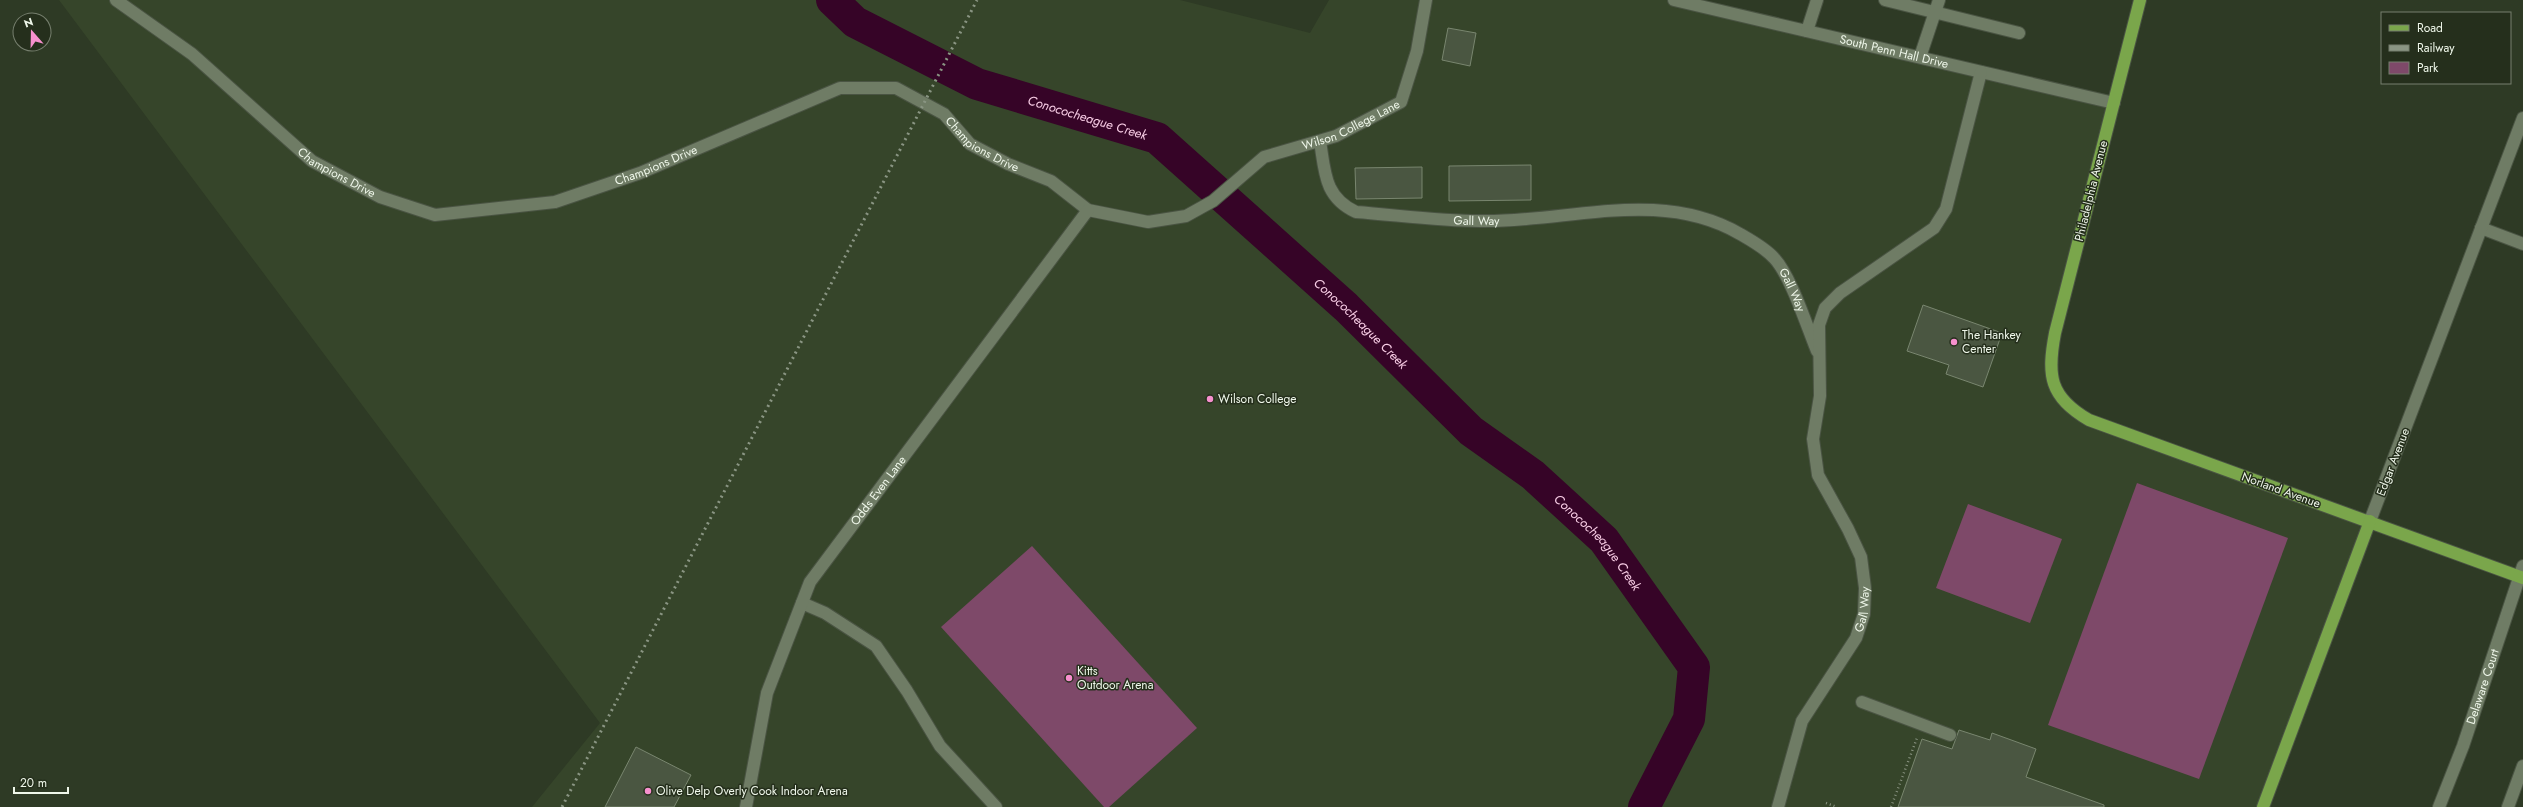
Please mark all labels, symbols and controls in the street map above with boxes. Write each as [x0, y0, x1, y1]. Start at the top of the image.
north arrow [12, 12, 52, 52]
legend [2381, 12, 2511, 84]
text: N [22, 14, 35, 32]
text: Road [2417, 19, 2443, 37]
street label: South Penn Hall Drive [1838, 30, 1950, 73]
text: Railway [2417, 39, 2455, 57]
text: Park [2417, 59, 2439, 77]
water label: Conococheague Creek [1025, 91, 1150, 145]
street label: Wilson College Lane [1300, 95, 1403, 154]
street label: Champions Drive [941, 113, 1022, 176]
street label: Philadelphia Avenue [2070, 139, 2112, 243]
street label: Champions Drive [612, 141, 700, 190]
street label: Champions Drive [293, 143, 379, 202]
street label: Gall Way [1453, 211, 1500, 230]
street label: Gall Way [1774, 265, 1810, 315]
water label: Conococheague Creek [1309, 274, 1412, 373]
place label: The Hankey Center [1962, 326, 2021, 358]
marker: The Hankey Center [1949, 337, 1959, 347]
place label: Wilson College [1218, 390, 1297, 408]
marker: Wilson College [1205, 394, 1215, 404]
street label: Edgar Avenue [2372, 426, 2414, 498]
street label: Odds Even Lane [846, 452, 910, 529]
street label: Norland Avenue [2239, 467, 2323, 513]
water label: Conococheague Creek [1550, 490, 1646, 595]
street label: Gall Way [1850, 586, 1874, 634]
street label: Delaware Court [2462, 646, 2504, 727]
place label: Kitts Outdoor Arena [1077, 662, 1154, 694]
marker: Kitts Outdoor Arena [1064, 673, 1074, 683]
scale bar [14, 769, 68, 795]
text: 20 m [20, 774, 47, 792]
place label: Olive Delp Overly Cook Indoor Arena [656, 782, 848, 800]
marker: Olive Delp Overly Cook Indoor Arena [643, 786, 653, 796]

